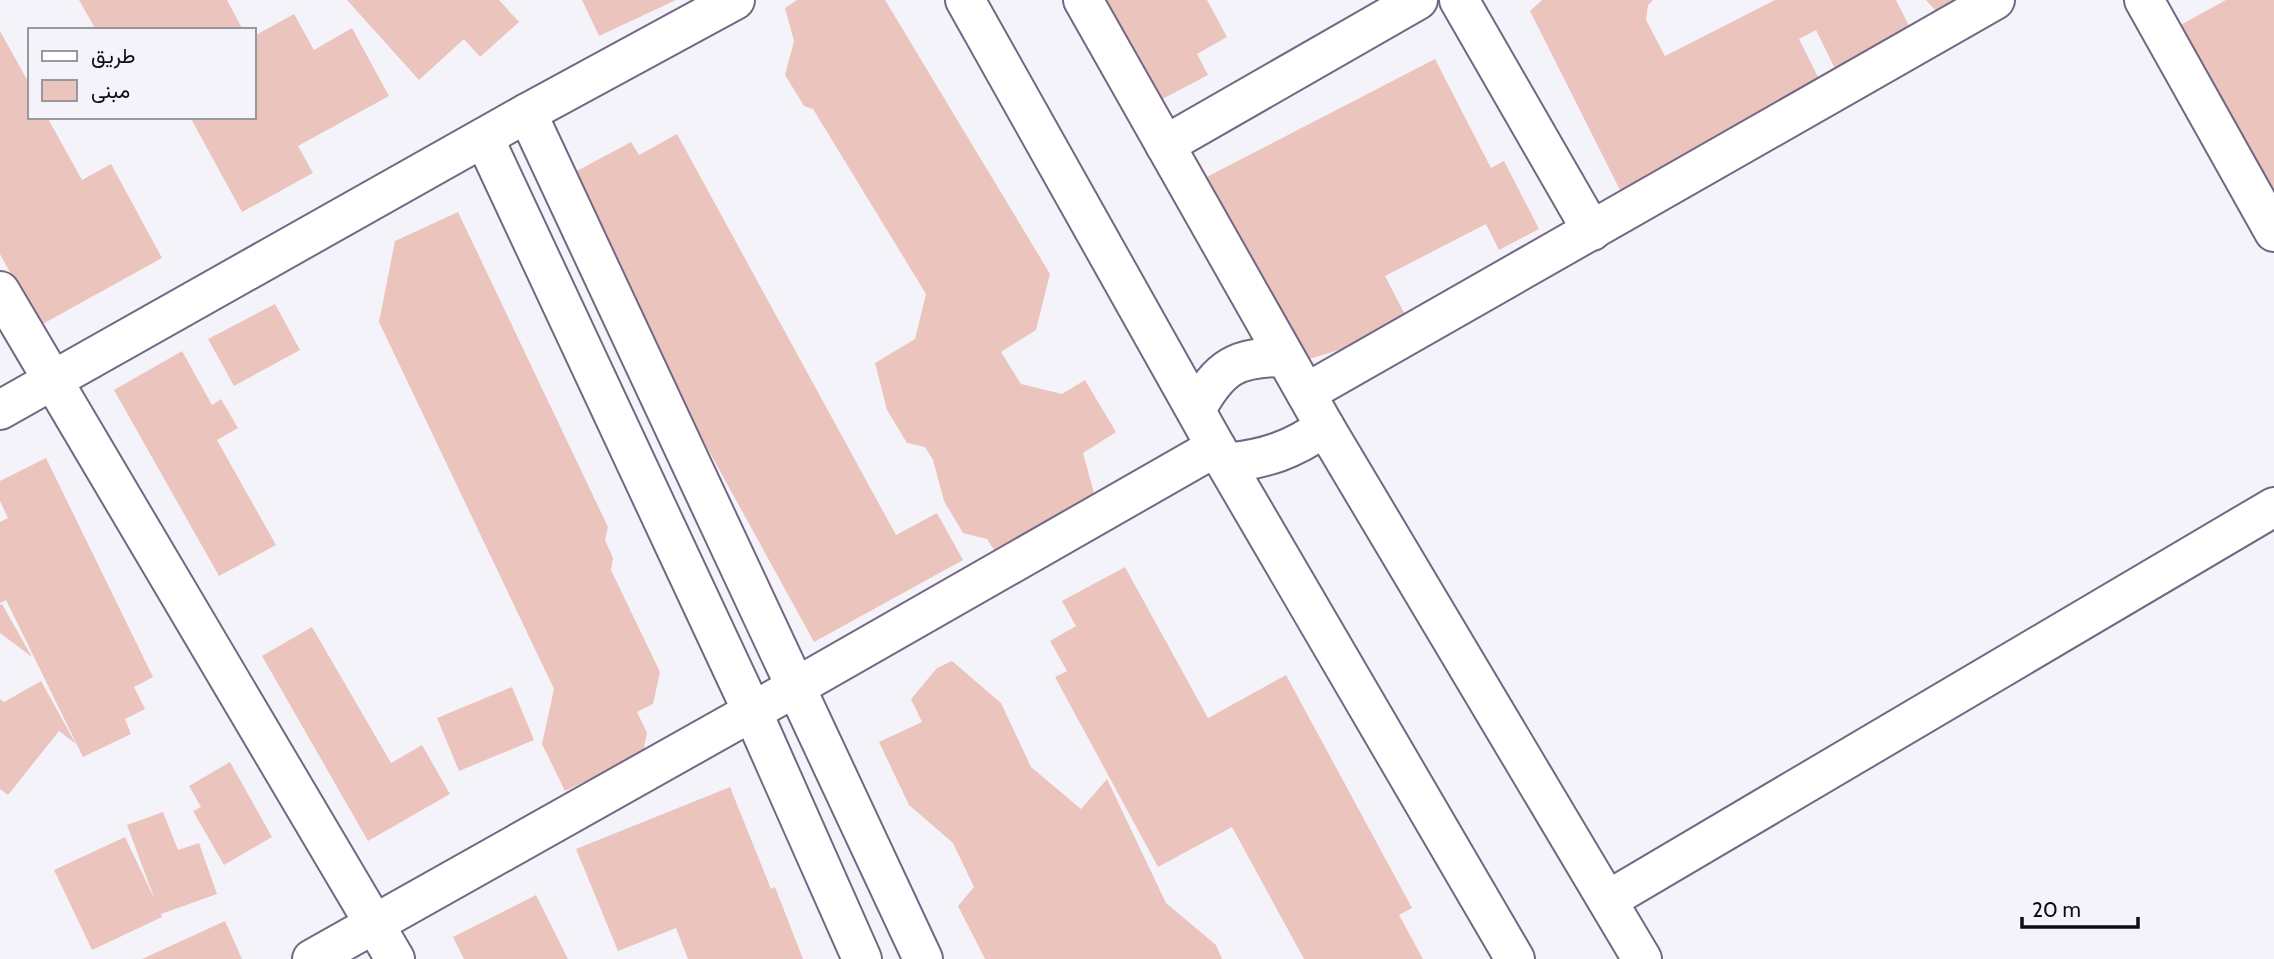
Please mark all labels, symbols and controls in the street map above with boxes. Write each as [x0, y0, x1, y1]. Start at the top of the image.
legend [28, 28, 256, 119]
text: طريق [91, 43, 136, 69]
text: مبنى [91, 78, 130, 103]
scale bar [2022, 886, 2138, 930]
text: 20 m [2032, 897, 2081, 922]

